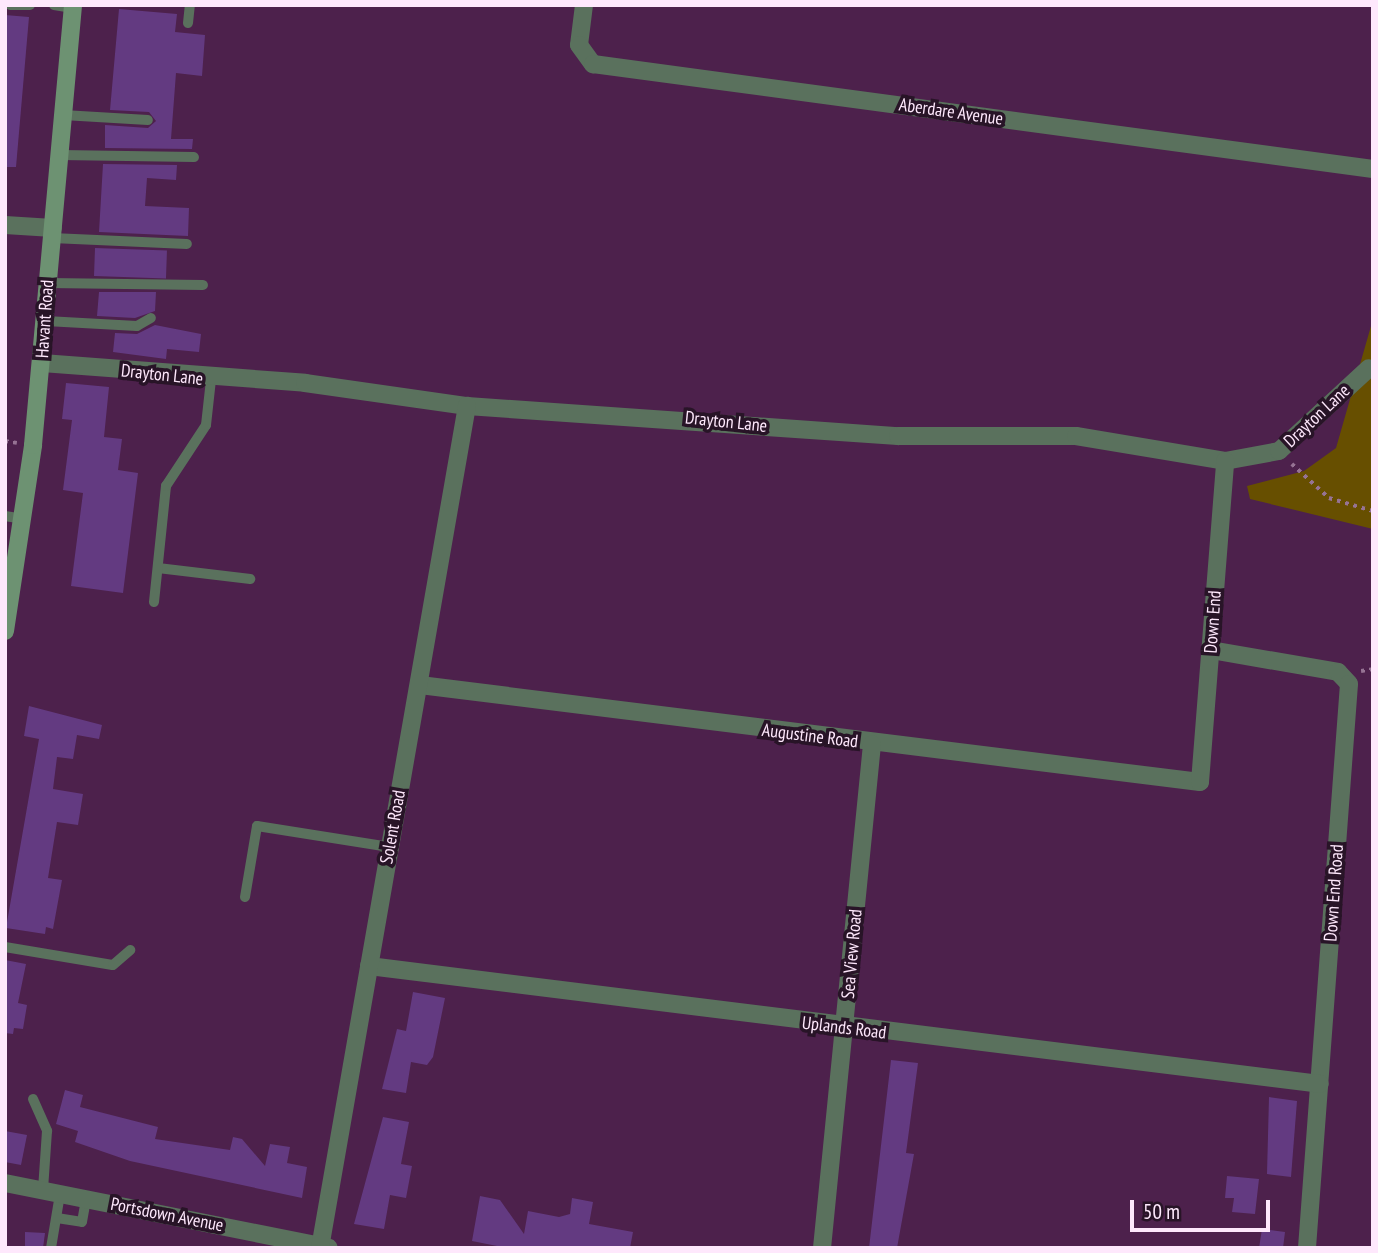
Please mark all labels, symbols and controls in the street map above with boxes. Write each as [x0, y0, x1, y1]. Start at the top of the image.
street label: Aberdare Avenue [897, 94, 1005, 130]
street label: Havant Road [31, 279, 59, 359]
street label: Drayton Lane [120, 360, 204, 390]
street label: Drayton Lane [1280, 380, 1354, 452]
street label: Drayton Lane [684, 407, 768, 437]
street label: Down End [1200, 590, 1226, 654]
street label: Augustine Road [761, 719, 859, 753]
street label: Solent Road [376, 788, 410, 866]
street label: Down End Road [1320, 844, 1348, 942]
street label: Sea View Road [837, 908, 867, 1000]
street label: Uplands Road [801, 1012, 887, 1044]
scale bar [1133, 1186, 1273, 1230]
street label: Portsdown Avenue [108, 1193, 226, 1237]
text: 50 m [1143, 1198, 1180, 1225]

